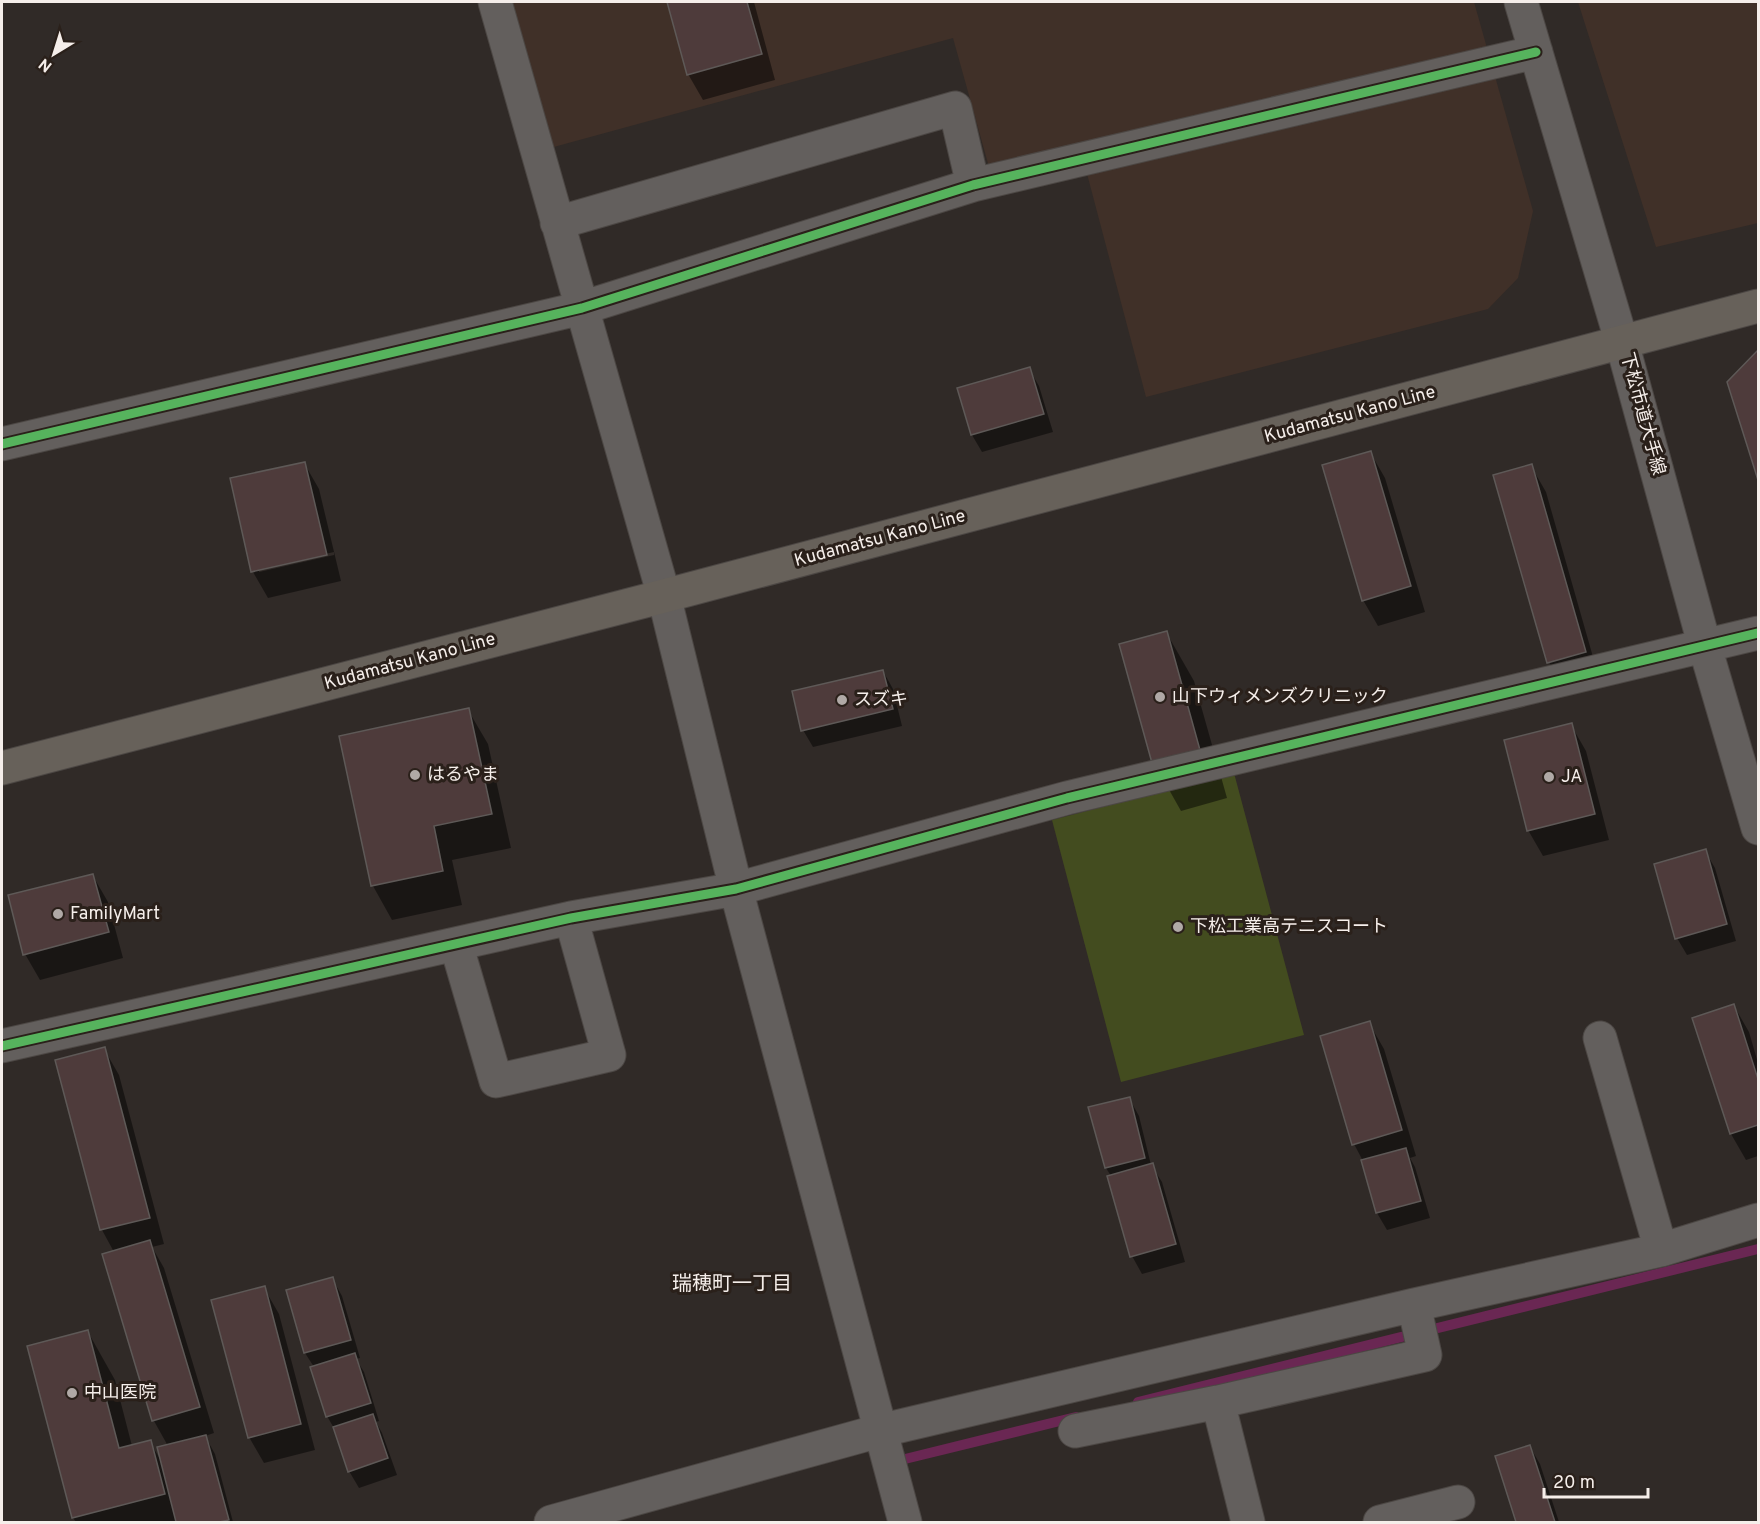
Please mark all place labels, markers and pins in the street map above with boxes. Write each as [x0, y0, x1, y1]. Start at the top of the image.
place label: 山下ウィメンズクリニック [1172, 686, 1388, 709]
place label: スズキ [854, 689, 908, 712]
marker: 山下ウィメンズクリニック [1153, 690, 1167, 704]
marker: スズキ [835, 693, 849, 707]
place label: はるやま [427, 764, 499, 787]
place label: JA [1561, 766, 1582, 789]
marker: はるやま [408, 768, 422, 782]
marker: JA [1542, 770, 1556, 784]
place label: FamilyMart [70, 903, 160, 926]
marker: FamilyMart [51, 907, 65, 921]
place label: 下松工業高テニスコート [1190, 916, 1388, 939]
marker: 下松工業高テニスコート [1171, 920, 1185, 934]
place label: 中山医院 [84, 1382, 156, 1405]
marker: 中山医院 [65, 1386, 79, 1400]

